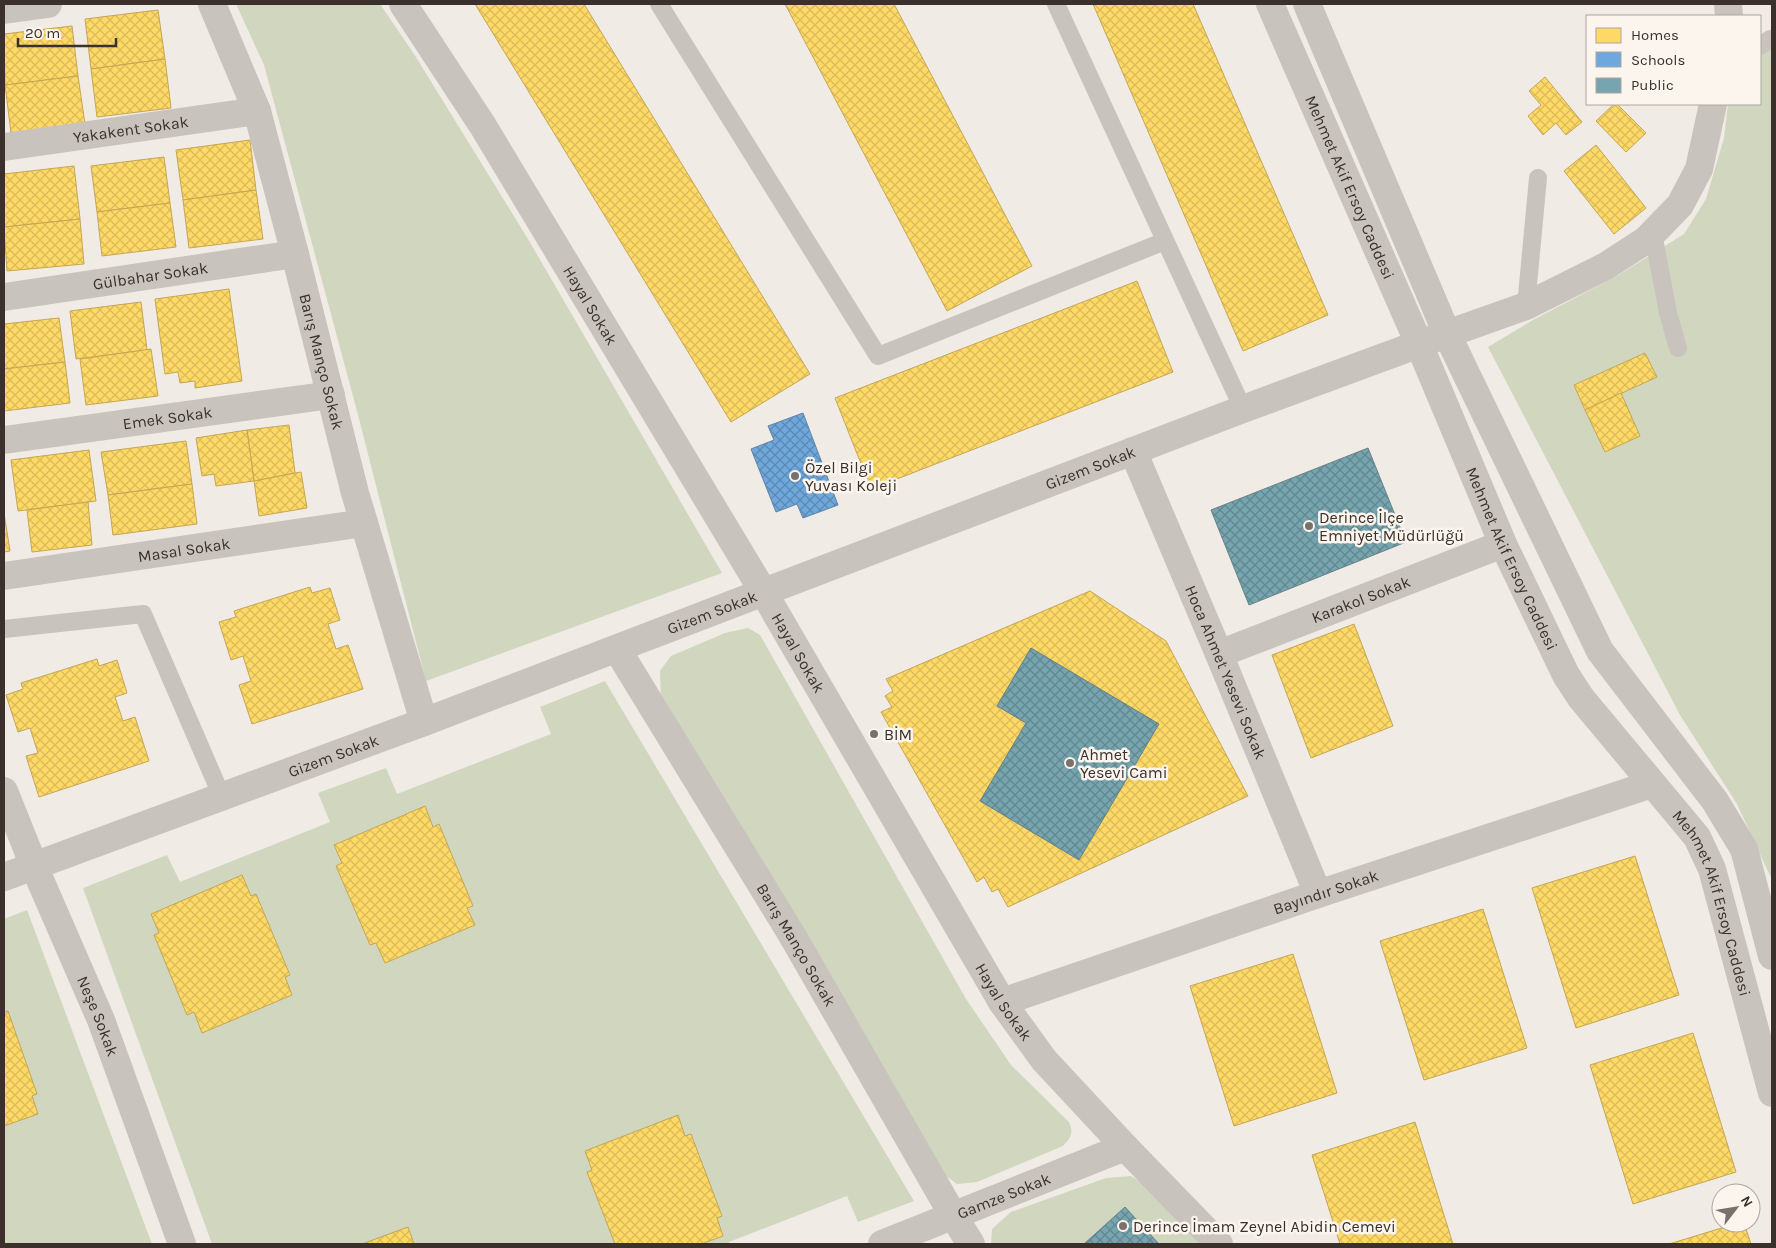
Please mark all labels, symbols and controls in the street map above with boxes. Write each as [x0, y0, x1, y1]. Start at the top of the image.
scale bar [18, 15, 115, 47]
legend [1586, 15, 1761, 105]
text: 20 m [25, 24, 60, 42]
text: Homes [1631, 26, 1679, 44]
text: Schools [1631, 51, 1685, 69]
text: Public [1631, 76, 1674, 94]
street label: Mehmet Akif Ersoy Caddesi [1301, 92, 1398, 282]
street label: Yakakent Sokak [72, 112, 190, 147]
street label: Gülbahar Sokak [92, 258, 209, 294]
street label: Hayal Sokak [559, 262, 622, 349]
street label: Barış Manço Sokak [295, 292, 348, 432]
street label: Emek Sokak [121, 402, 214, 434]
street label: Gizem Sokak [1043, 442, 1138, 494]
place label: Özel Bilgi Yuvası Koleji [805, 458, 897, 495]
street label: Mehmet Akif Ersoy Caddesi [1462, 464, 1562, 653]
marker: Özel Bilgi Yuvası Koleji [789, 470, 801, 482]
place label: Derince İlçe Emniyet Müdürlüğü [1319, 508, 1464, 545]
marker: Derince İlçe Emniyet Müdürlüğü [1303, 520, 1315, 532]
street label: Masal Sokak [137, 534, 232, 566]
street label: Karakol Sokak [1309, 572, 1413, 627]
street label: Hoca Ahmet Yesevi Sokak [1181, 582, 1270, 762]
street label: Gizem Sokak [664, 587, 760, 638]
street label: Hayal Sokak [768, 610, 829, 696]
place label: BİM [884, 725, 912, 744]
marker: BİM [868, 728, 880, 740]
street label: Gizem Sokak [286, 731, 381, 781]
place label: Ahmet Yesevi Cami [1080, 745, 1168, 782]
marker: Ahmet Yesevi Cami [1064, 757, 1076, 769]
street label: Mehmet Akif Ersoy Caddesi [1668, 806, 1755, 998]
street label: Bayındır Sokak [1271, 866, 1381, 919]
street label: Barış Manço Sokak [753, 880, 840, 1010]
street label: Hayal Sokak [971, 960, 1036, 1045]
street label: Neşe Sokak [73, 973, 122, 1059]
street label: Gamze Sokak [954, 1169, 1053, 1223]
north arrow [1711, 1183, 1761, 1233]
text: N [1737, 1193, 1757, 1210]
place label: Derince İmam Zeynel Abidin Cemevi [1133, 1217, 1396, 1236]
marker: Derince İmam Zeynel Abidin Cemevi [1117, 1220, 1129, 1232]

